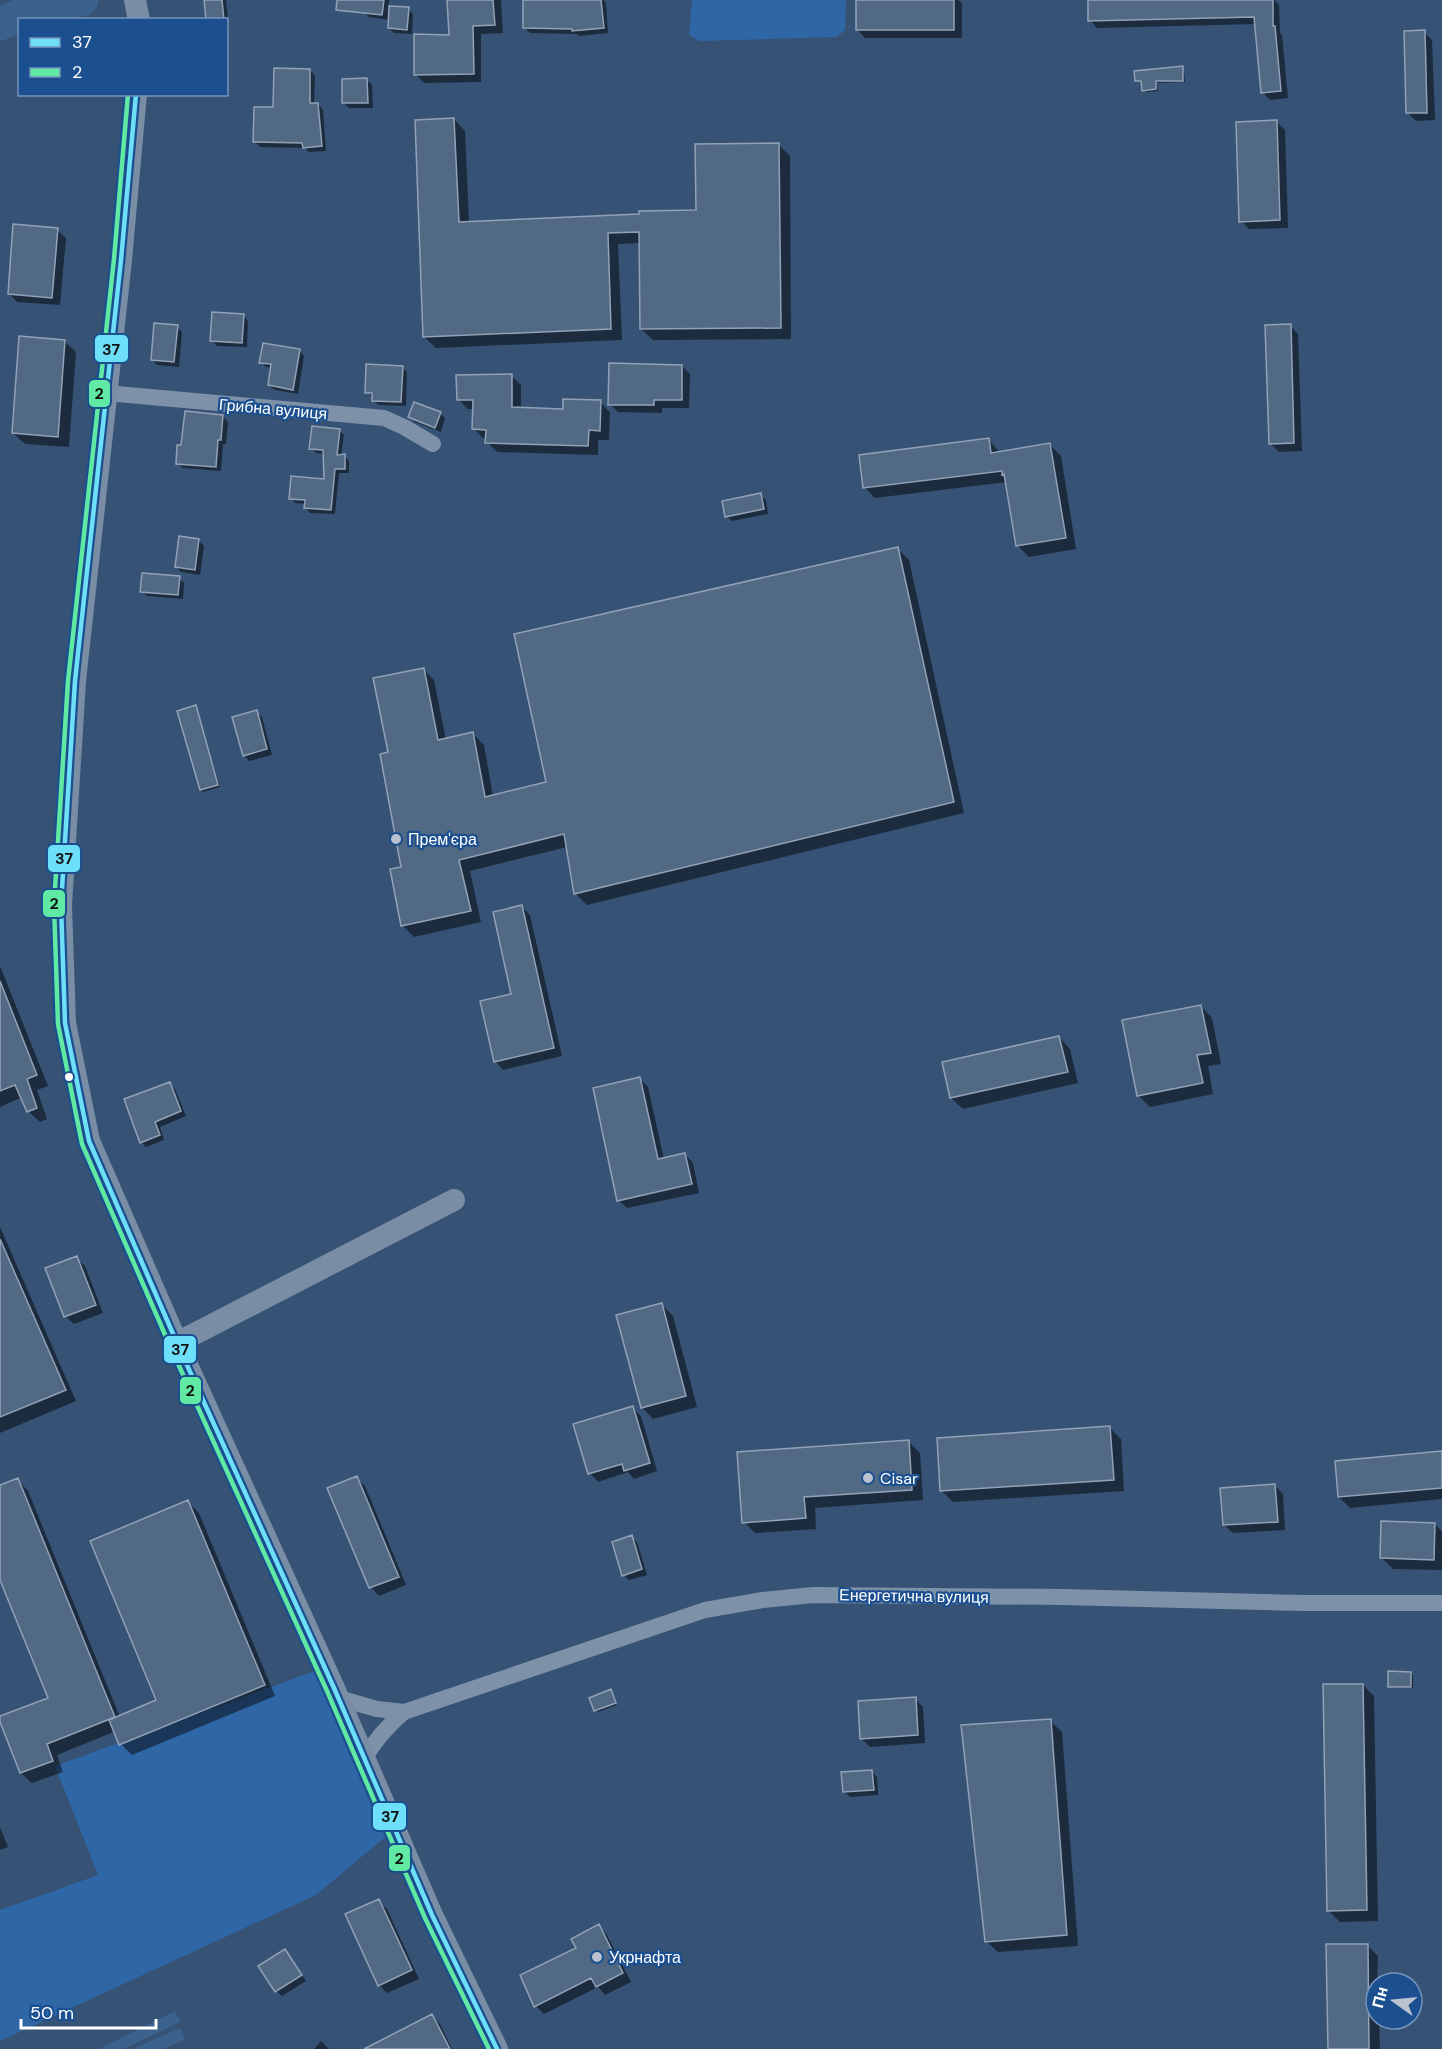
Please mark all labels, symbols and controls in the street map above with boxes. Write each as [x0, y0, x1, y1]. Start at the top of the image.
legend [18, 18, 228, 96]
text: 37 [72, 30, 92, 54]
text: 2 [72, 60, 82, 84]
line badge: 37 [94, 334, 129, 363]
text: 37 [102, 339, 120, 360]
line badge: 2 [88, 379, 111, 408]
text: 2 [94, 383, 104, 404]
street label: Грибна вулиця [218, 394, 328, 424]
place label: Прем'єра [408, 829, 477, 850]
marker: Прем'єра [389, 832, 403, 846]
line badge: 37 [47, 844, 81, 873]
text: 37 [55, 848, 73, 869]
line badge: 2 [42, 889, 66, 918]
text: 2 [49, 893, 59, 914]
unlabelled marker [63, 1071, 75, 1083]
line badge: 37 [163, 1335, 197, 1364]
text: 37 [171, 1339, 189, 1360]
line badge: 2 [179, 1376, 202, 1405]
text: 2 [185, 1380, 195, 1401]
place label: Cisar [880, 1468, 918, 1489]
marker: Cisar [861, 1471, 875, 1485]
street label: Енергетична вулиця [839, 1584, 989, 1608]
line badge: 37 [372, 1802, 407, 1831]
text: 37 [381, 1806, 399, 1827]
line badge: 2 [388, 1844, 411, 1872]
text: 2 [394, 1848, 404, 1869]
place label: Укрнафта [609, 1947, 681, 1968]
marker: Укрнафта [590, 1950, 604, 1964]
north arrow [1364, 1971, 1424, 2031]
text: Пн [1367, 1984, 1393, 2010]
scale bar [21, 1992, 156, 2030]
text: 50 m [30, 2001, 74, 2025]

